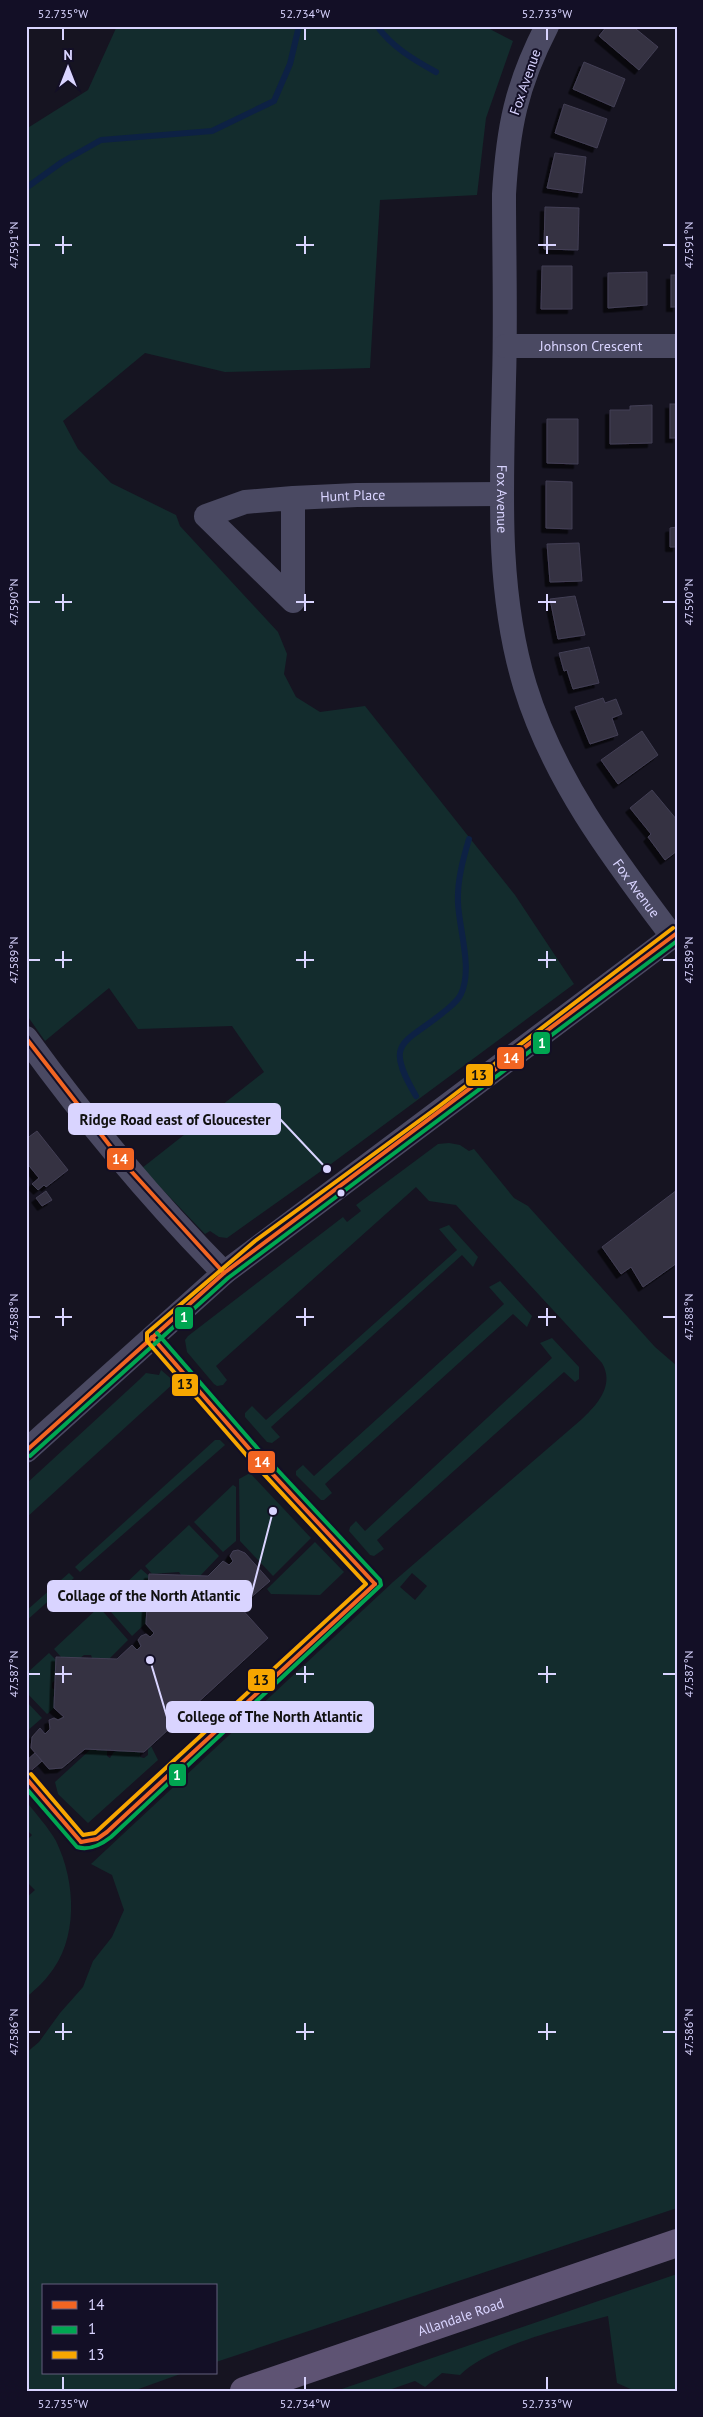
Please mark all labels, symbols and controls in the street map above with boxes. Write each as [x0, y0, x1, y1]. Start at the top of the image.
text: 52.735°W [38, 6, 88, 21]
text: 52.734°W [280, 6, 330, 21]
text: 52.733°W [522, 6, 572, 21]
north arrow [42, 42, 92, 92]
text: N [63, 46, 73, 64]
street label: Fox Avenue [505, 47, 545, 117]
text: 47.591°N [6, 221, 21, 269]
text: 47.591°N [681, 221, 696, 269]
street label: Johnson Crescent [539, 337, 643, 355]
street label: Fox Avenue [493, 465, 511, 533]
street label: Hunt Place [320, 486, 385, 506]
text: 47.590°N [6, 578, 21, 626]
text: 47.590°N [681, 578, 696, 626]
street label: Fox Avenue [609, 855, 664, 921]
text: 47.589°N [6, 936, 21, 984]
text: 47.589°N [681, 936, 696, 984]
line badge: 1 [532, 1031, 551, 1055]
text: 1 [538, 1034, 546, 1052]
line badge: 14 [496, 1046, 525, 1070]
text: 14 [503, 1049, 519, 1067]
line badge: 13 [465, 1063, 494, 1087]
text: 13 [471, 1066, 487, 1084]
callout: Ridge Road east of Gloucester [69, 1104, 280, 1134]
text: Ridge Road east of Gloucester [80, 1110, 271, 1129]
line badge: 14 [106, 1147, 135, 1171]
text: 14 [112, 1150, 128, 1168]
unlabelled marker [336, 1188, 346, 1198]
text: 47.588°N [6, 1293, 21, 1341]
text: 47.588°N [681, 1293, 696, 1341]
line badge: 1 [174, 1306, 194, 1330]
text: 1 [180, 1308, 188, 1326]
line badge: 13 [171, 1373, 199, 1397]
text: 13 [177, 1375, 193, 1393]
line badge: 14 [247, 1450, 276, 1474]
text: 14 [254, 1453, 270, 1471]
callout: Collage of the North Atlantic [48, 1581, 251, 1611]
text: Collage of the North Atlantic [58, 1586, 241, 1605]
text: 47.587°N [6, 1650, 21, 1698]
text: 47.587°N [681, 1650, 696, 1698]
line badge: 13 [247, 1668, 276, 1692]
text: 13 [253, 1671, 269, 1689]
callout: College of The North Atlantic [167, 1702, 373, 1732]
text: College of The North Atlantic [177, 1707, 363, 1726]
line badge: 1 [168, 1763, 187, 1787]
text: 1 [173, 1766, 181, 1784]
text: 47.586°N [6, 2008, 21, 2056]
text: 47.586°N [681, 2008, 696, 2056]
legend [42, 2284, 218, 2374]
street label: Allandale Road [415, 2294, 506, 2340]
text: 14 [88, 2295, 104, 2314]
text: 1 [88, 2319, 96, 2338]
text: 13 [88, 2345, 104, 2364]
text: 52.735°W [38, 2396, 88, 2411]
text: 52.734°W [280, 2396, 330, 2411]
text: 52.733°W [522, 2396, 572, 2411]

